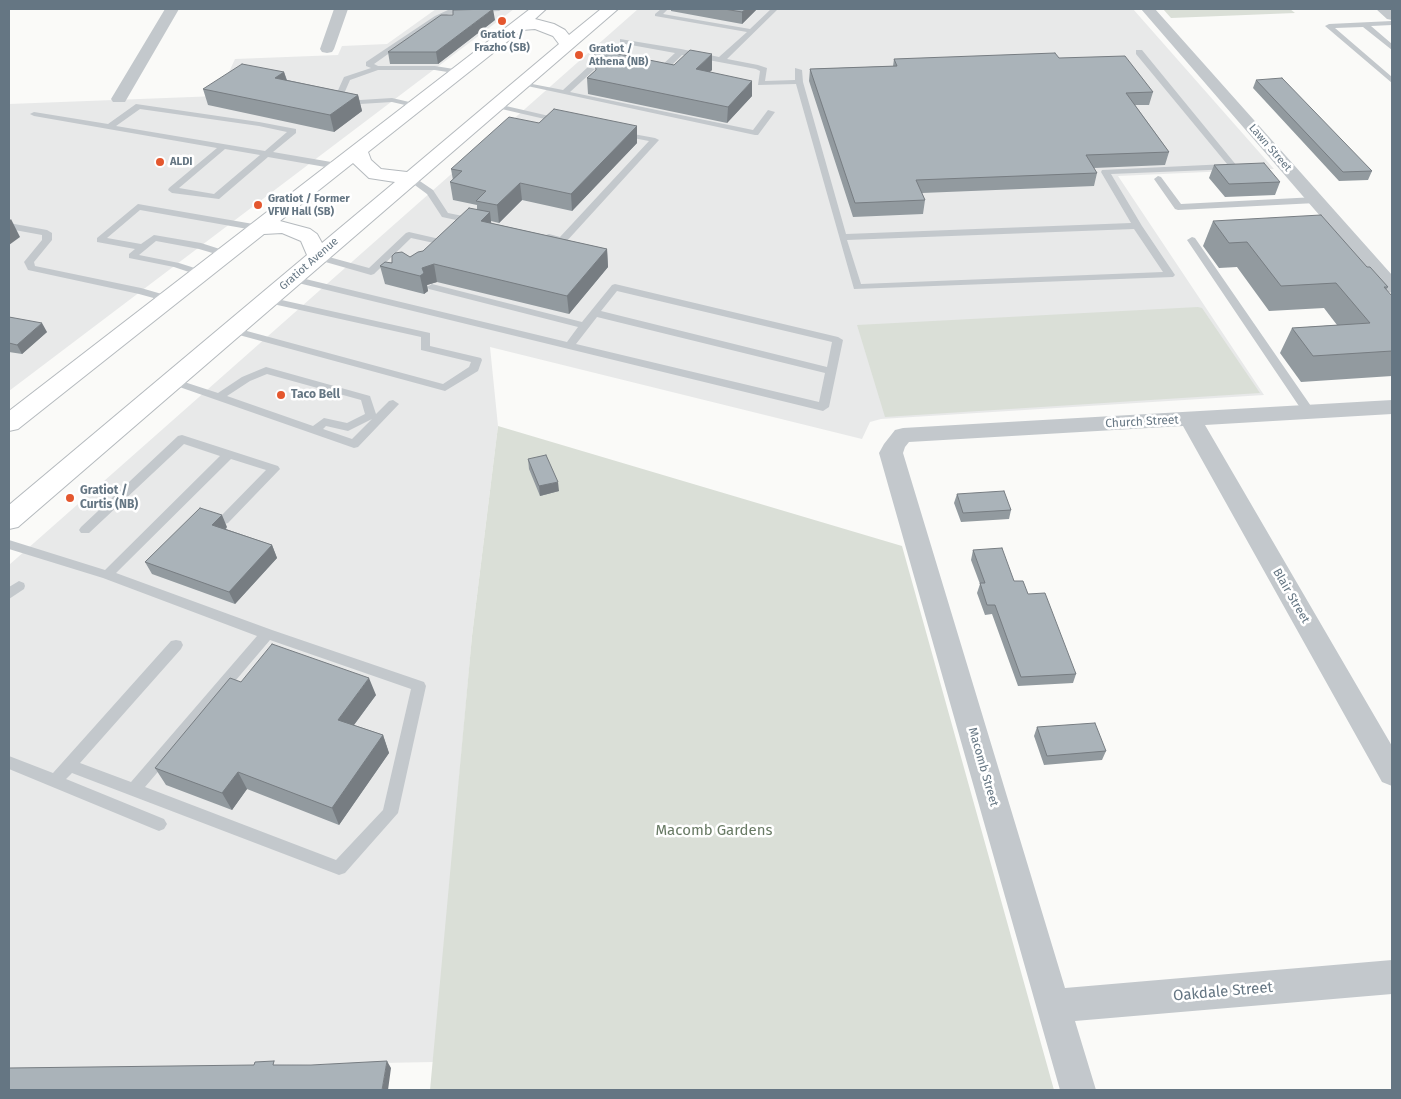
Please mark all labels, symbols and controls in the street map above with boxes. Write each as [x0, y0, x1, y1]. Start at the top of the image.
marker: Gratiot / Frazho (SB) [496, 15, 508, 27]
place label: Gratiot / Frazho (SB) [474, 28, 530, 54]
place label: Gratiot / Athena (NB) [589, 42, 648, 68]
marker: Gratiot / Athena (NB) [573, 49, 585, 61]
street label: Lawn Street [1246, 122, 1294, 174]
place label: ALDI [170, 155, 193, 169]
marker: ALDI [154, 156, 166, 168]
place label: Gratiot / Former VFW Hall (SB) [268, 192, 350, 218]
marker: Gratiot / Former VFW Hall (SB) [252, 199, 264, 211]
street label: Gratiot Avenue [277, 235, 341, 293]
place label: Taco Bell [291, 388, 340, 402]
marker: Taco Bell [275, 389, 287, 401]
street label: Church Street [1105, 413, 1179, 431]
place label: Gratiot / Curtis (NB) [80, 484, 138, 512]
marker: Gratiot / Curtis (NB) [64, 492, 76, 504]
street label: Blair Street [1270, 566, 1312, 626]
street label: Macomb Street [965, 726, 1001, 808]
park label: Macomb Gardens [655, 822, 773, 840]
street label: Oakdale Street [1172, 979, 1274, 1005]

